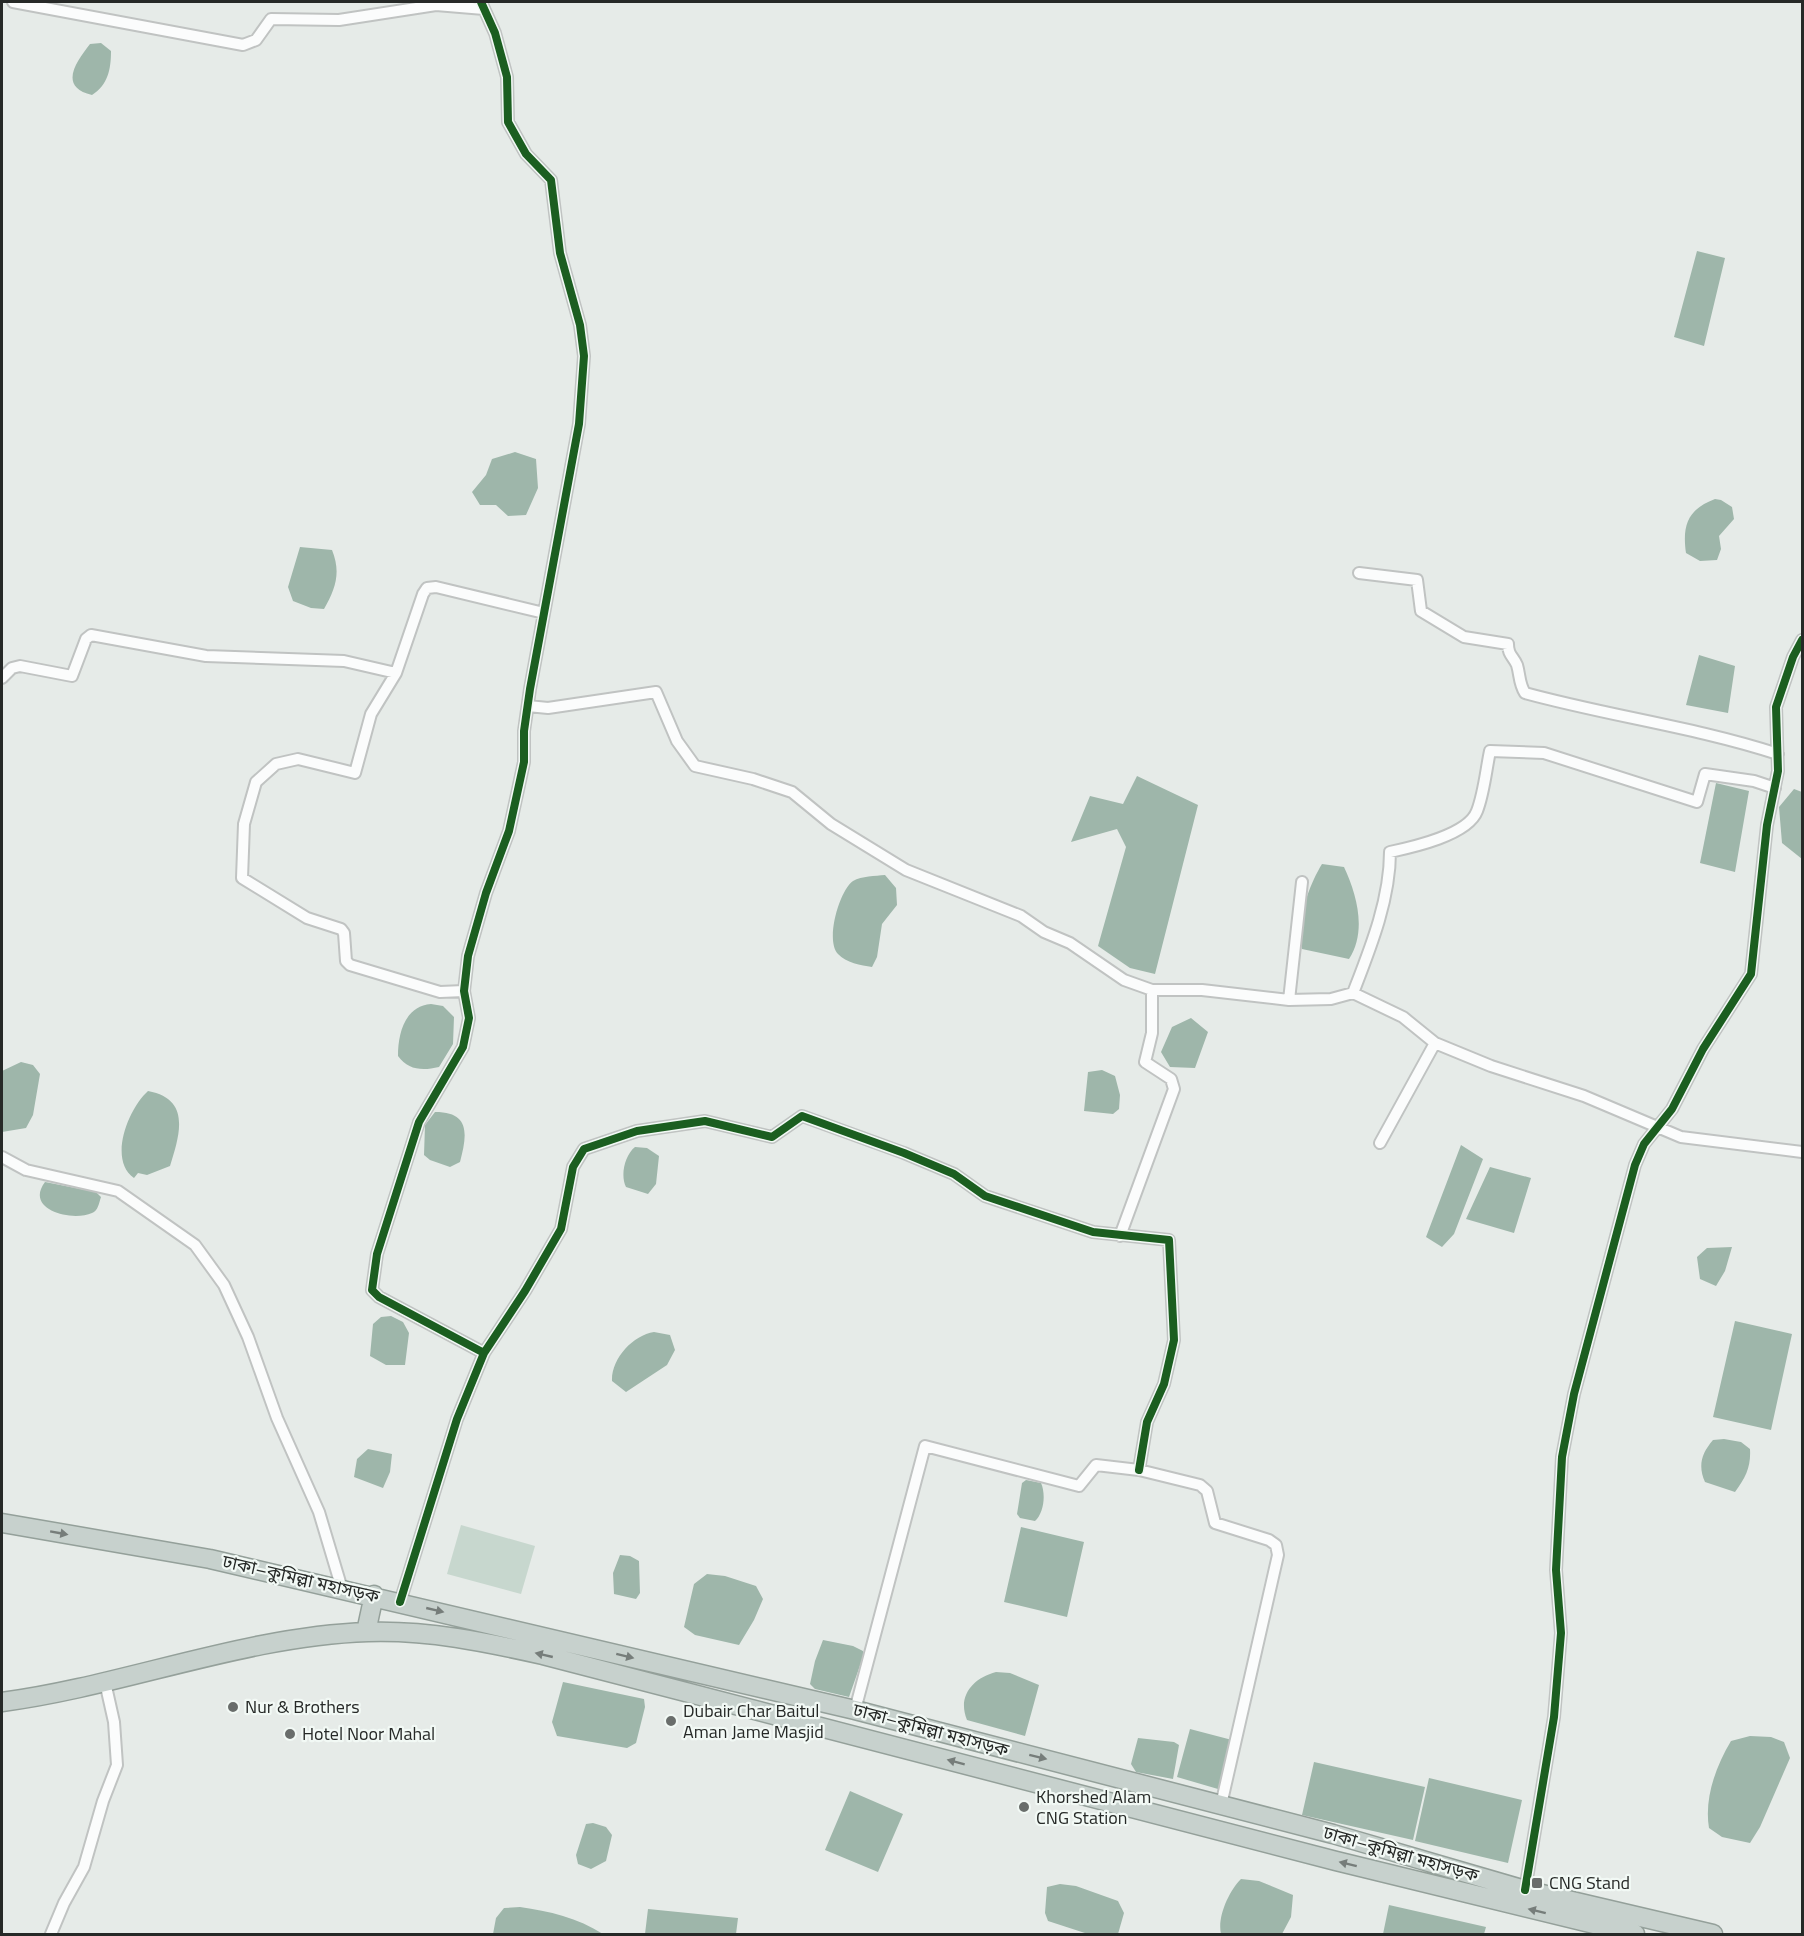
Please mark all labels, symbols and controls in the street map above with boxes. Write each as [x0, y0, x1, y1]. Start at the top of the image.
one-way arrow [50, 1529, 69, 1538]
street label: ঢাকা–কুমিল্লা মহাসড়ক [219, 1547, 383, 1610]
one-way arrow [426, 1605, 445, 1615]
one-way arrow [535, 1649, 553, 1659]
one-way arrow [616, 1652, 634, 1661]
place label: Nur & Brothers [245, 1693, 360, 1720]
street label: ঢাকা–কুমিল্লা মহাসড়ক [849, 1695, 1013, 1763]
place label: Dubair Char Baitul Aman Jame Masjid [683, 1697, 824, 1745]
marker: Nur & Brothers [226, 1700, 240, 1714]
marker: Dubair Char Baitul Aman Jame Masjid [664, 1714, 678, 1728]
place label: Hotel Noor Mahal [302, 1720, 435, 1747]
marker: Hotel Noor Mahal [283, 1727, 297, 1741]
one-way arrow [1029, 1753, 1048, 1763]
one-way arrow [947, 1757, 965, 1766]
place label: Khorshed Alam CNG Station [1036, 1783, 1151, 1831]
marker: Khorshed Alam CNG Station [1017, 1800, 1031, 1814]
street label: ঢাকা–কুমিল্লা মহাসড়ক [1319, 1818, 1482, 1889]
one-way arrow [1339, 1859, 1357, 1869]
place label: CNG Stand [1549, 1869, 1630, 1896]
marker: CNG Stand [1530, 1876, 1544, 1890]
one-way arrow [1528, 1905, 1547, 1915]

